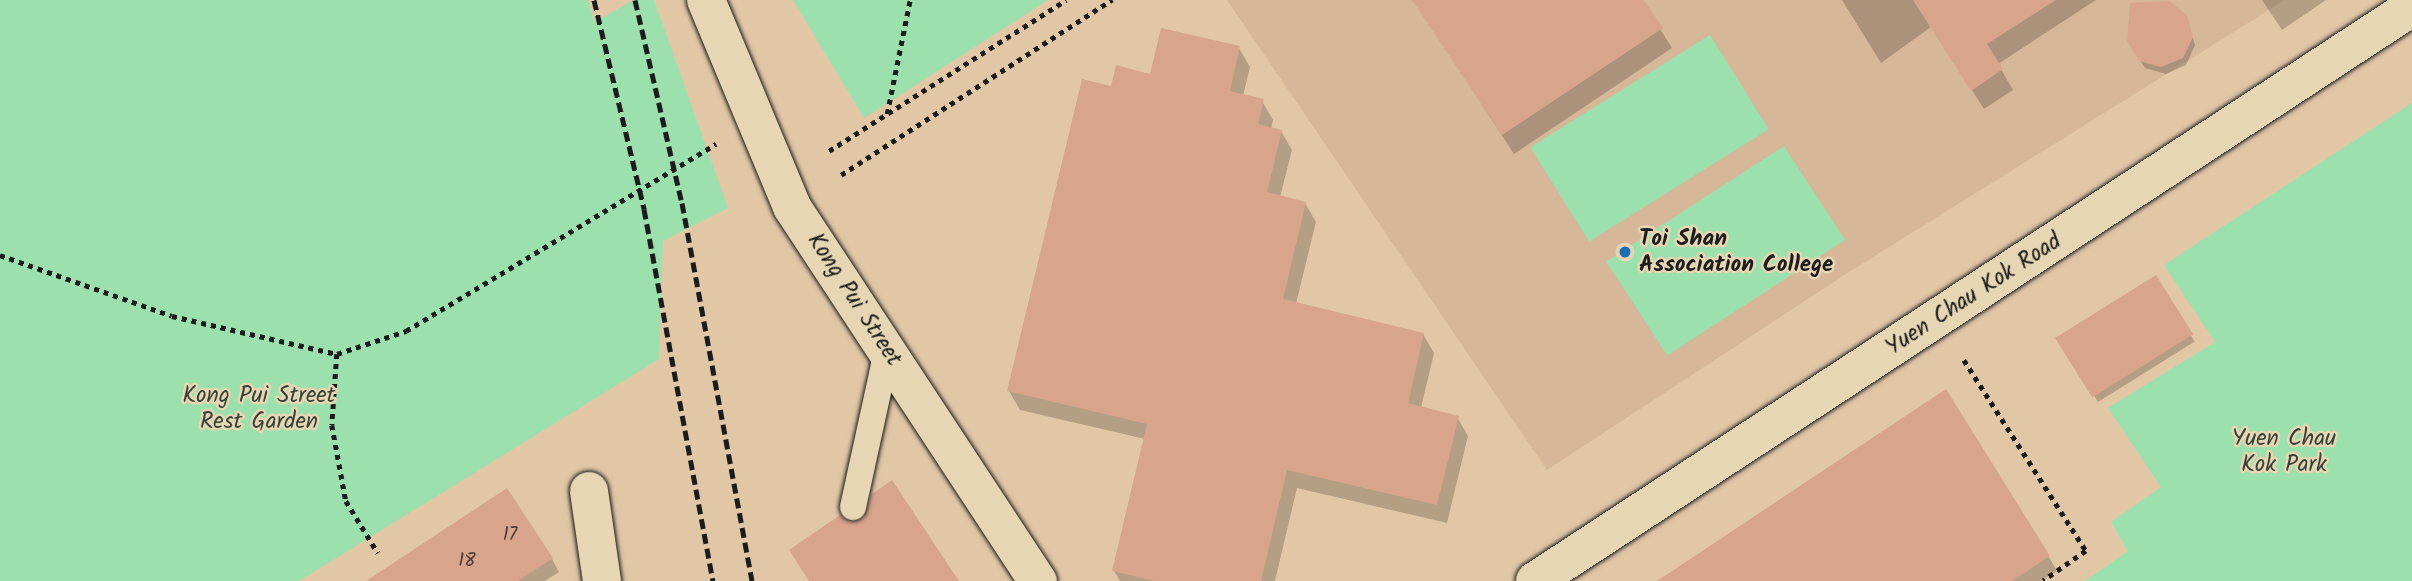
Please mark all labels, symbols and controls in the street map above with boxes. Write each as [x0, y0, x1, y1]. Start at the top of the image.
place label: Toi Shan Association College [1639, 225, 1833, 279]
street label: Kong Pui Street [801, 228, 907, 372]
street label: Yuen Chau Kok Road [1881, 228, 2067, 362]
marker: Toi Shan Association College [1617, 244, 1633, 260]
park label: Kong Pui Street Rest Garden [183, 382, 335, 436]
park label: Yuen Chau Kok Park [2232, 425, 2336, 479]
house number: 17 [503, 525, 517, 547]
house number: 18 [458, 551, 476, 573]

